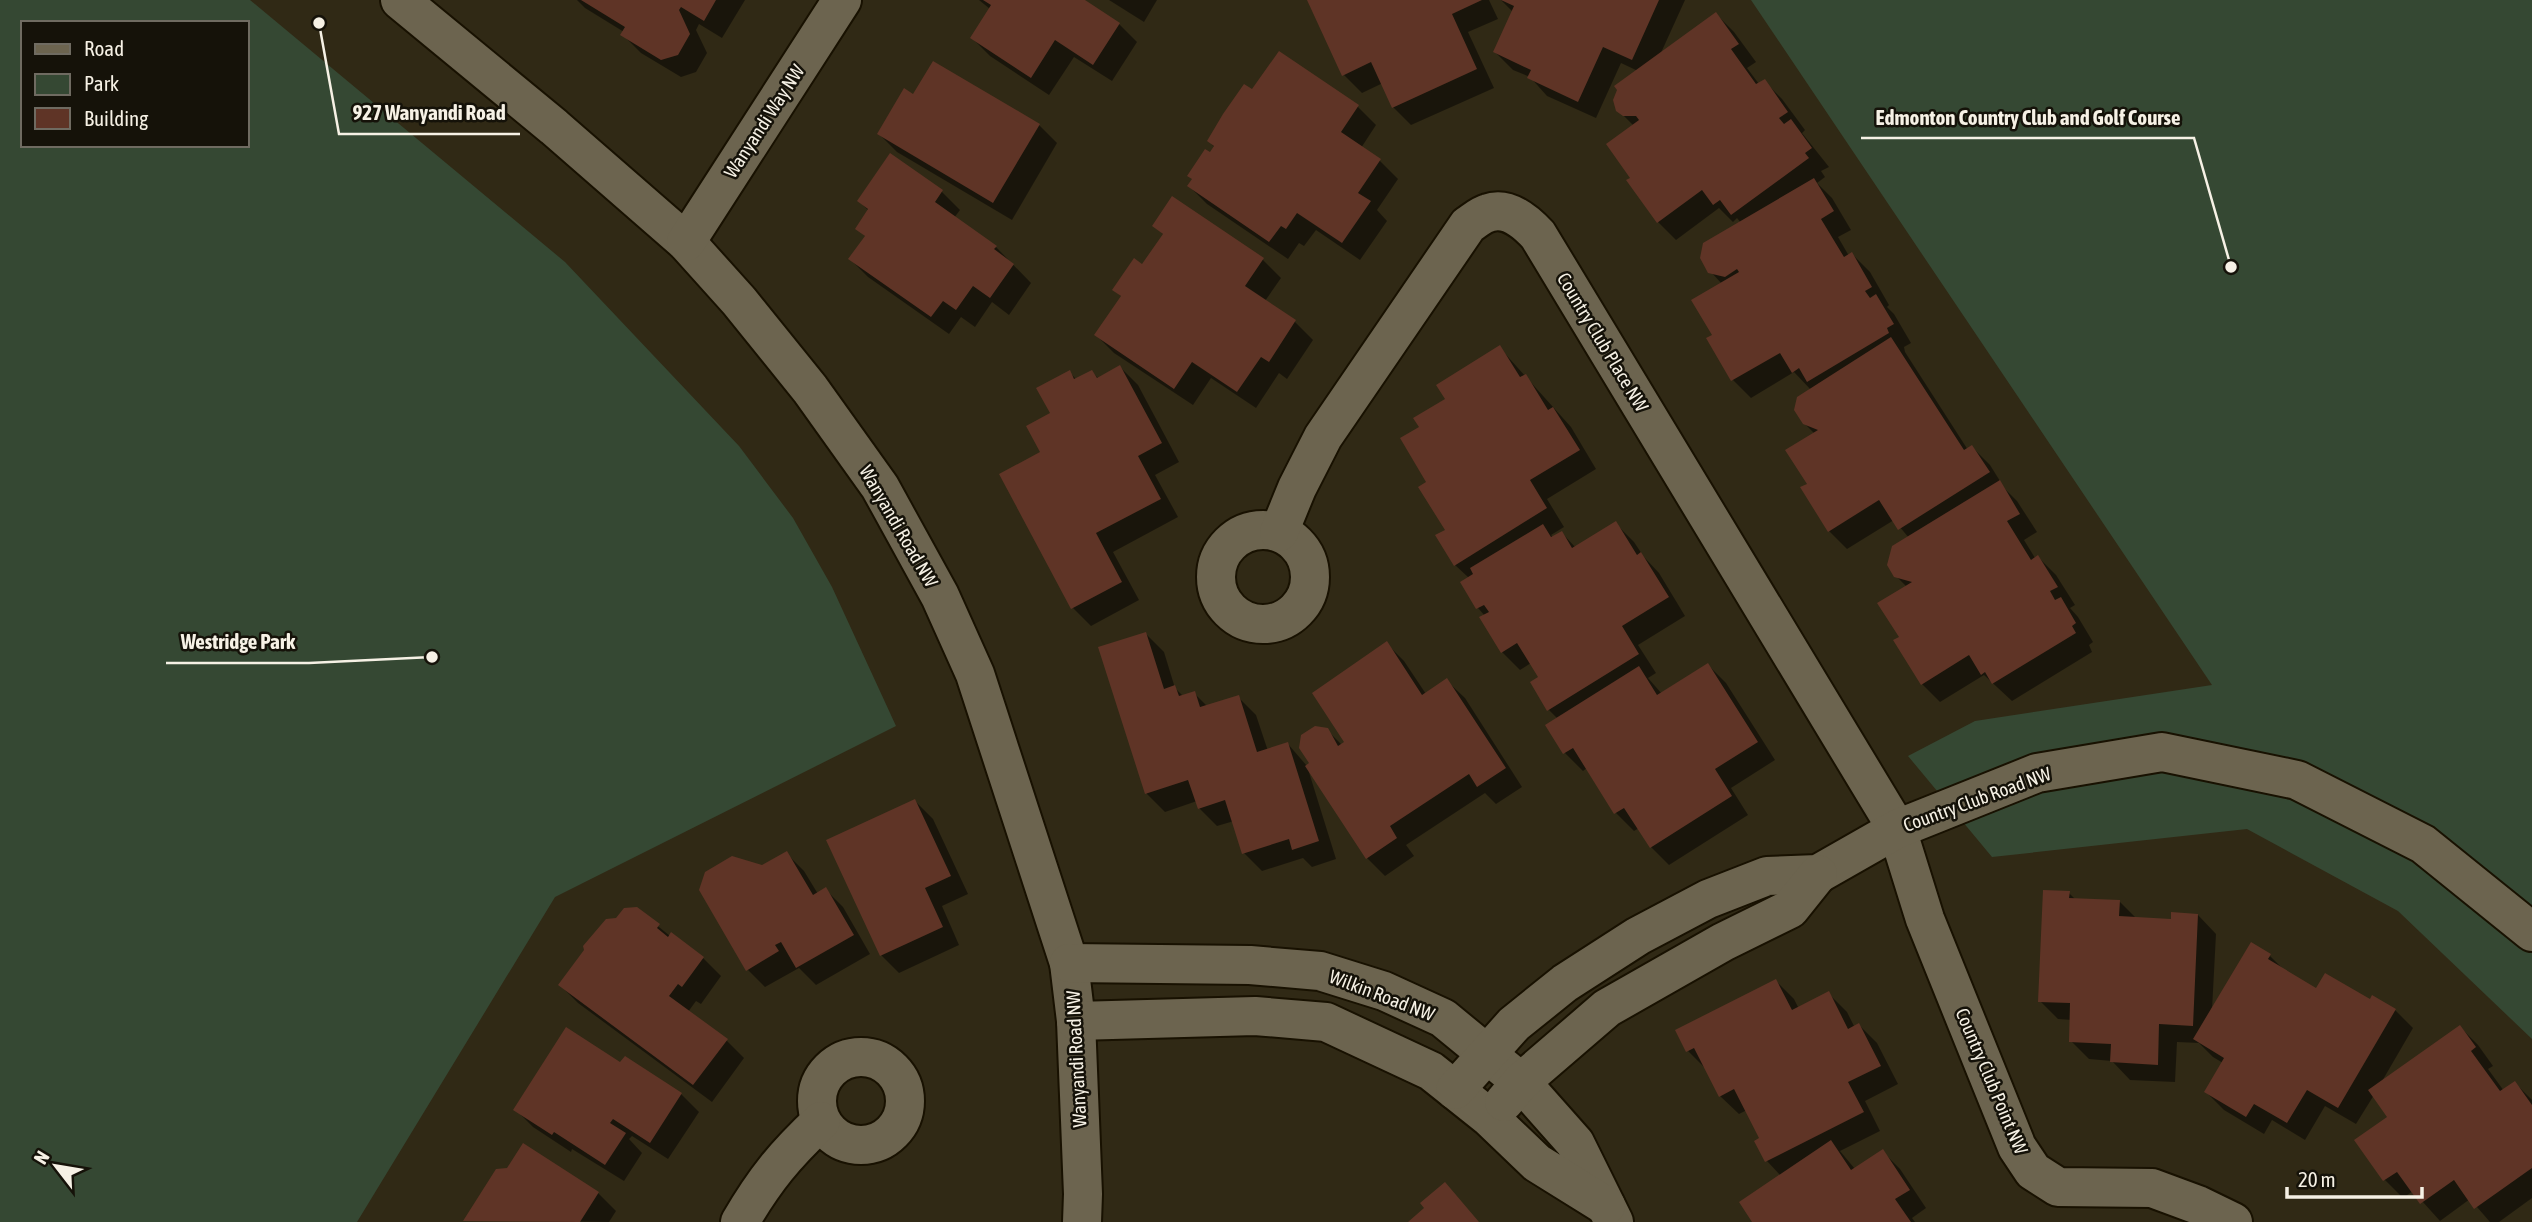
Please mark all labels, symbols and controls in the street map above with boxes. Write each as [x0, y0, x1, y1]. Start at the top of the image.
legend [21, 21, 248, 147]
text: Road [84, 36, 124, 60]
street label: Wanyandi Way NW [719, 60, 809, 182]
text: Park [84, 71, 119, 95]
callout: 927 Wanyandi Road [339, 92, 520, 134]
callout: Edmonton Country Club and Golf Course [1861, 96, 2194, 138]
text: 927 Wanyandi Road [352, 100, 506, 124]
text: Edmonton Country Club and Golf Course [1876, 105, 2180, 129]
text: Building [84, 106, 148, 130]
street label: Country Club Place NW [1553, 269, 1653, 416]
street label: Wanyandi Road NW [855, 461, 943, 591]
callout: Westridge Park [166, 621, 309, 663]
text: Westridge Park [180, 629, 296, 653]
street label: Country Club Road NW [1900, 762, 2054, 836]
street label: Wilkin Road NW [1326, 965, 1438, 1025]
street label: Wanyandi Road NW [1061, 990, 1091, 1128]
street label: Country Club Point NW [1951, 1005, 2033, 1158]
north arrow [21, 1131, 91, 1201]
text: N [29, 1147, 54, 1168]
scale bar [2287, 1156, 2422, 1200]
text: 20 m [2298, 1167, 2336, 1191]

